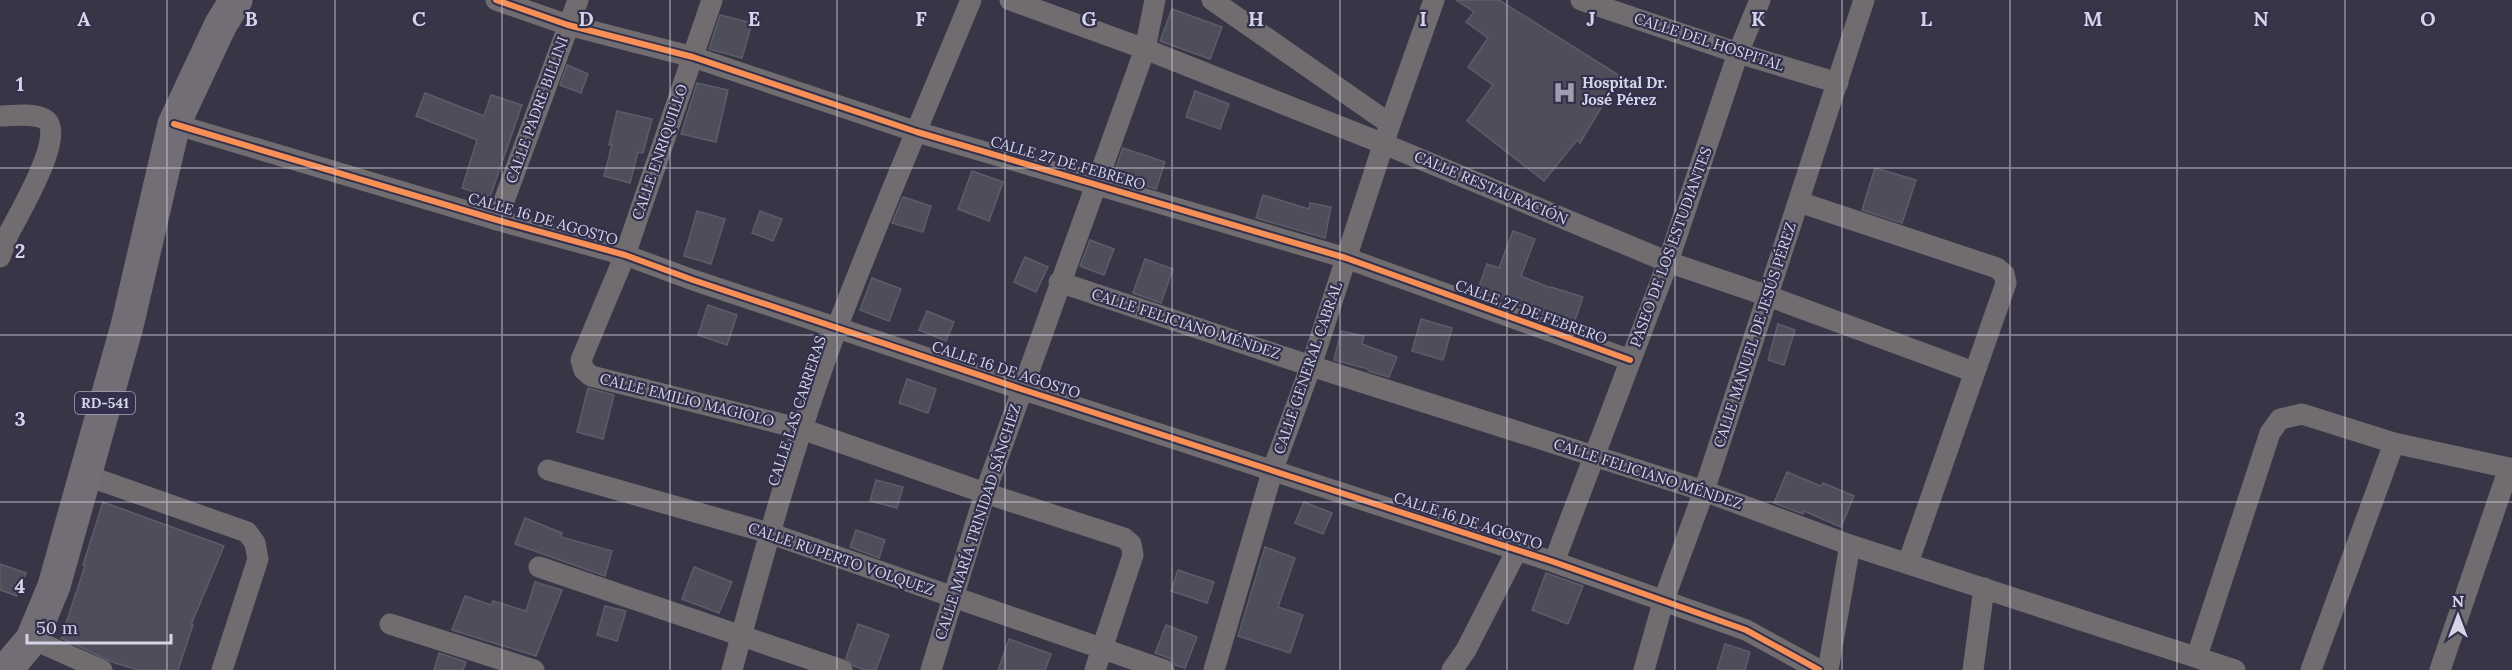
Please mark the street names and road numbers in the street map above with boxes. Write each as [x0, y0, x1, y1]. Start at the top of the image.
street label: CALLE DEL HOSPITAL [1632, 8, 1787, 75]
street label: CALLE PADRE BILLINI [501, 34, 572, 186]
street label: CALLE ENRIQUILLO [627, 81, 692, 222]
street label: CALLE 27 DE FEBRERO [988, 131, 1148, 194]
street label: PASEO DE LOS ESTUDIANTES [1625, 144, 1716, 350]
street label: CALLE RESTAURACIÓN [1411, 147, 1571, 229]
street label: CALLE 16 DE AGOSTO [466, 188, 620, 249]
street label: CALLE MANUEL DE JESÚS PÉREZ [1709, 220, 1800, 450]
street label: CALLE 27 DE FEBRERO [1453, 275, 1610, 348]
street label: CALLE GENERAL CABRAL [1269, 279, 1346, 457]
street label: CALLE FELICIANO MÉNDEZ [1089, 284, 1283, 363]
street label: CALLE LAS CARRERAS [763, 333, 830, 488]
street label: CALLE 16 DE AGOSTO [929, 337, 1083, 403]
street label: CALLE EMILIO MAGIOLO [598, 369, 777, 430]
road number: RD-541 [75, 392, 135, 414]
street label: CALLE MARÍA TRINIDAD SÁNCHEZ [930, 401, 1025, 642]
street label: CALLE FELICIANO MÉNDEZ [1551, 434, 1745, 513]
street label: CALLE 16 DE AGOSTO [1391, 488, 1545, 554]
street label: CALLE RUPERTO VOLQUEZ [746, 518, 937, 599]

